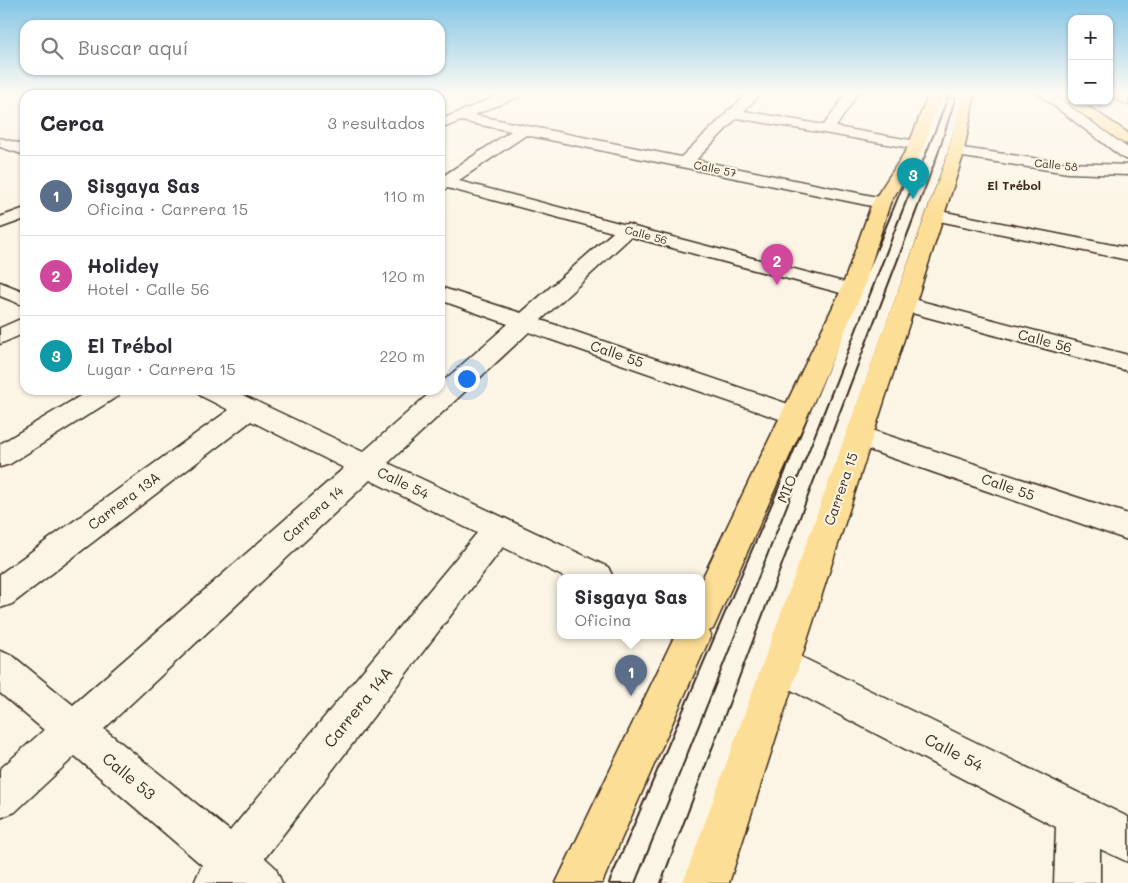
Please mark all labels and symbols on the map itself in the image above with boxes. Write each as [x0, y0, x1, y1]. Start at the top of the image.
street label: Calle 58 [1034, 155, 1079, 174]
street label: Calle 57 [692, 157, 738, 180]
pin: 3 [897, 158, 929, 199]
district label: El Trébol [987, 177, 1041, 193]
street label: Calle 56 [623, 222, 669, 247]
pin: 2 [761, 244, 793, 285]
street label: Calle 56 [1016, 324, 1074, 357]
street label: Calle 55 [588, 336, 646, 371]
your location [454, 366, 480, 392]
street label: Carrera 15 [819, 450, 862, 528]
street label: Calle 54 [374, 462, 433, 504]
street label: Carrera 13A [84, 467, 164, 534]
street label: Calle 55 [979, 469, 1037, 504]
street label: MIO [772, 472, 801, 506]
street label: Carrera 14 [278, 481, 348, 546]
pin: 1 [615, 655, 647, 696]
street label: Carrera 14A [319, 662, 397, 751]
street label: Calle 54 [921, 728, 988, 776]
street label: Calle 53 [98, 747, 160, 804]

